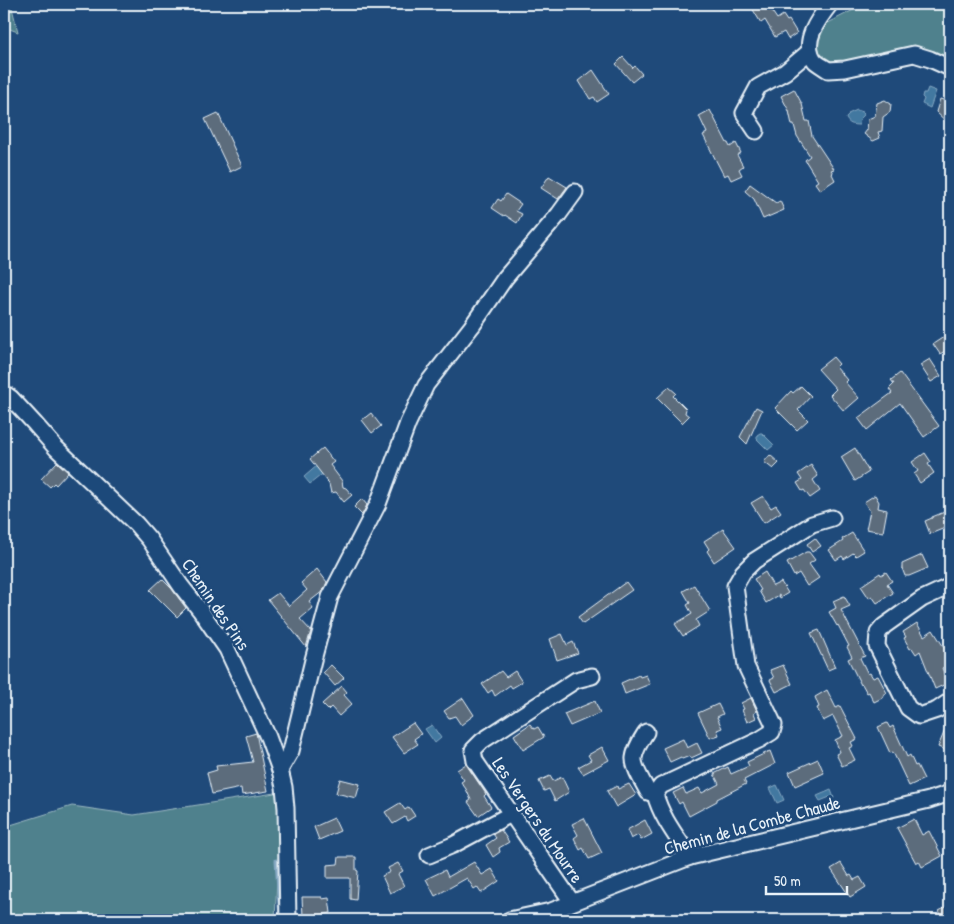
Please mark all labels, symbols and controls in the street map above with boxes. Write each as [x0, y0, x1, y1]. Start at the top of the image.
street label: Chemin des Pins [176, 553, 256, 655]
street label: Les Vergers du Mourre [487, 752, 589, 888]
street label: Chemin de la Combe Chaude [661, 789, 843, 861]
scale bar [766, 864, 848, 896]
text: 50 m [774, 870, 801, 891]

